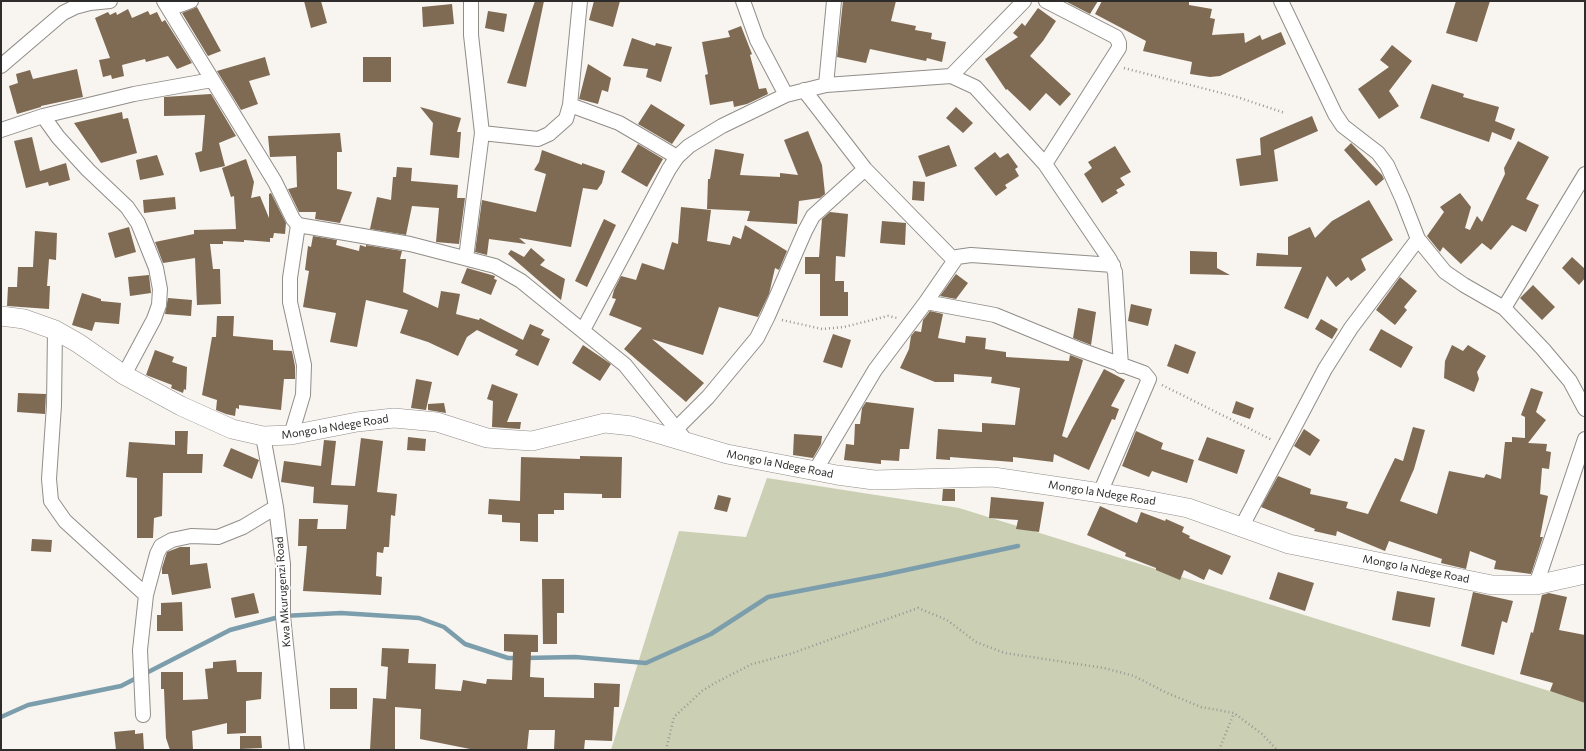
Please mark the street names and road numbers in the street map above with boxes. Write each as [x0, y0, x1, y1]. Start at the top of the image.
street label: Mongo la Ndege Road [280, 412, 390, 442]
street label: Mongo la Ndege Road [726, 447, 834, 481]
street label: Mongo la Ndege Road [1047, 478, 1157, 508]
street label: Kwa Mkurugenzi Road [273, 536, 293, 648]
street label: Mongo la Ndege Road [1362, 552, 1470, 586]

